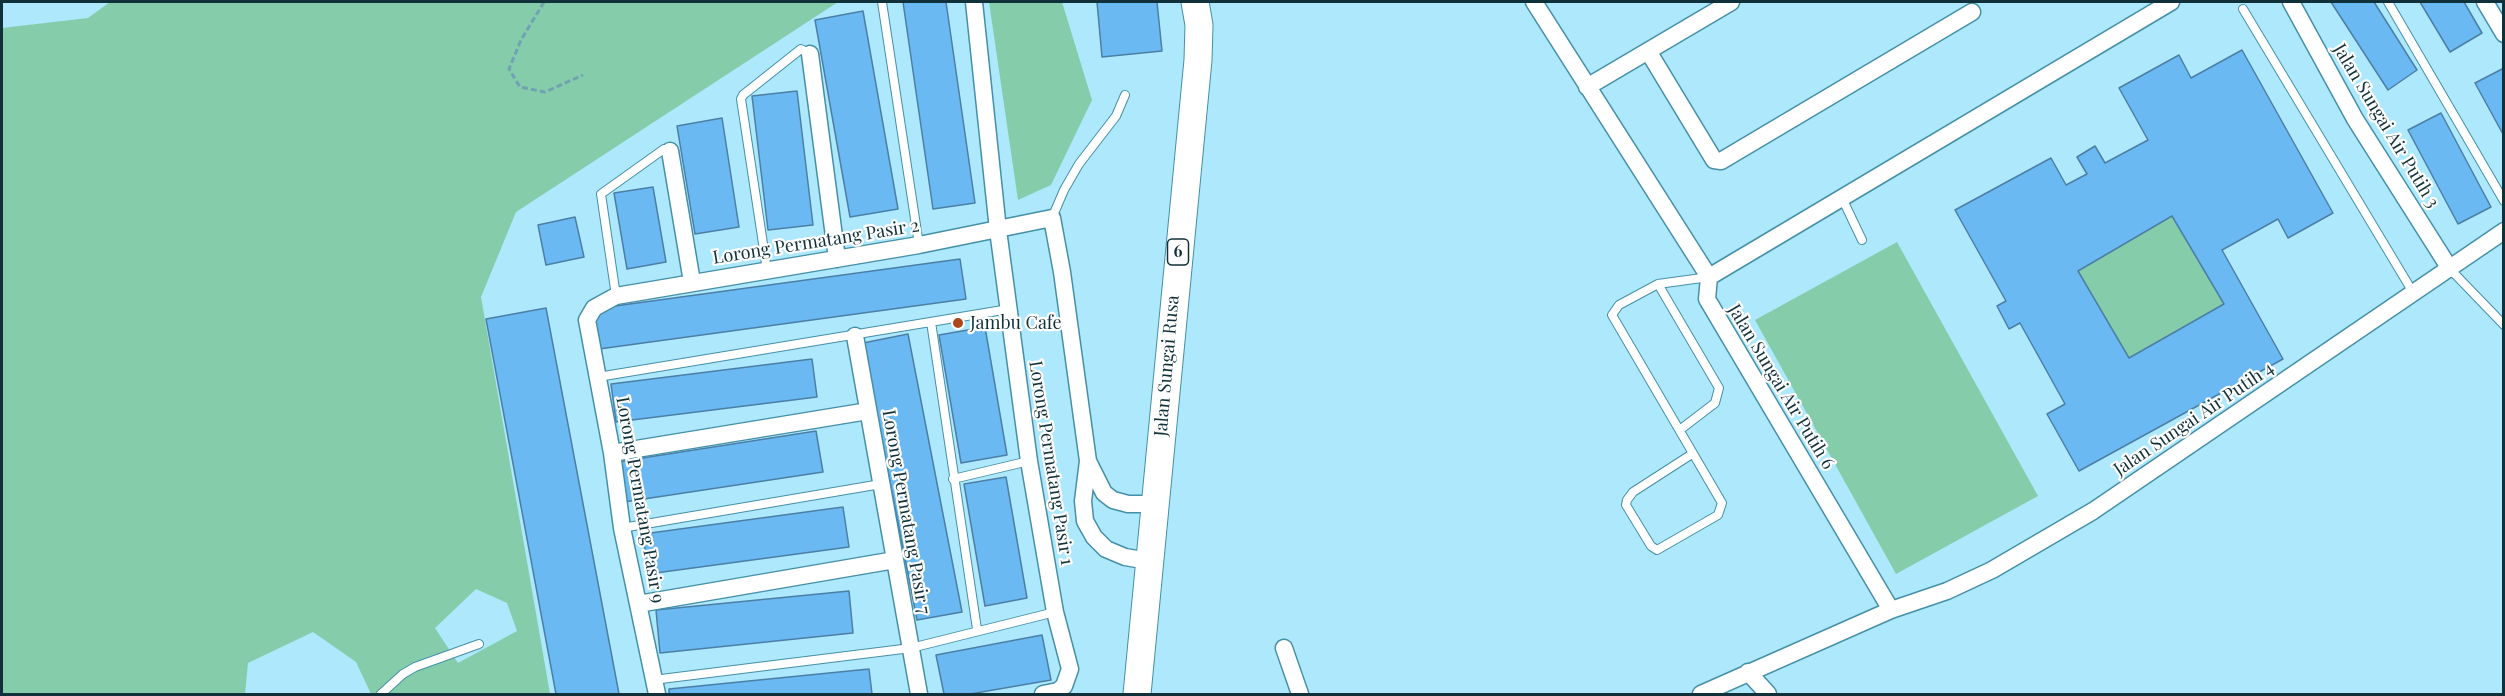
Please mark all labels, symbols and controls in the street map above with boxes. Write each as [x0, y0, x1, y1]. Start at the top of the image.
street label: Jalan Sungai Air Putih 3 [2328, 40, 2444, 212]
street label: Lorong Permatang Pasir 2 [711, 215, 921, 269]
road number: 6 [1168, 239, 1188, 265]
street label: Jalan Sungai Rusa [1150, 294, 1184, 438]
street label: Jalan Sungai Air Putih 6 [1723, 301, 1839, 473]
place label: Jambu Cafe [970, 312, 1062, 334]
marker: Jambu Cafe [951, 316, 965, 330]
street label: Jalan Sungai Air Putih 4 [2110, 357, 2278, 481]
street label: Lorong Permatang Pasir 1 [1024, 359, 1078, 567]
street label: Lorong Permatang Pasir 9 [611, 395, 669, 605]
street label: Lorong Permatang Pasir 7 [877, 408, 935, 616]

